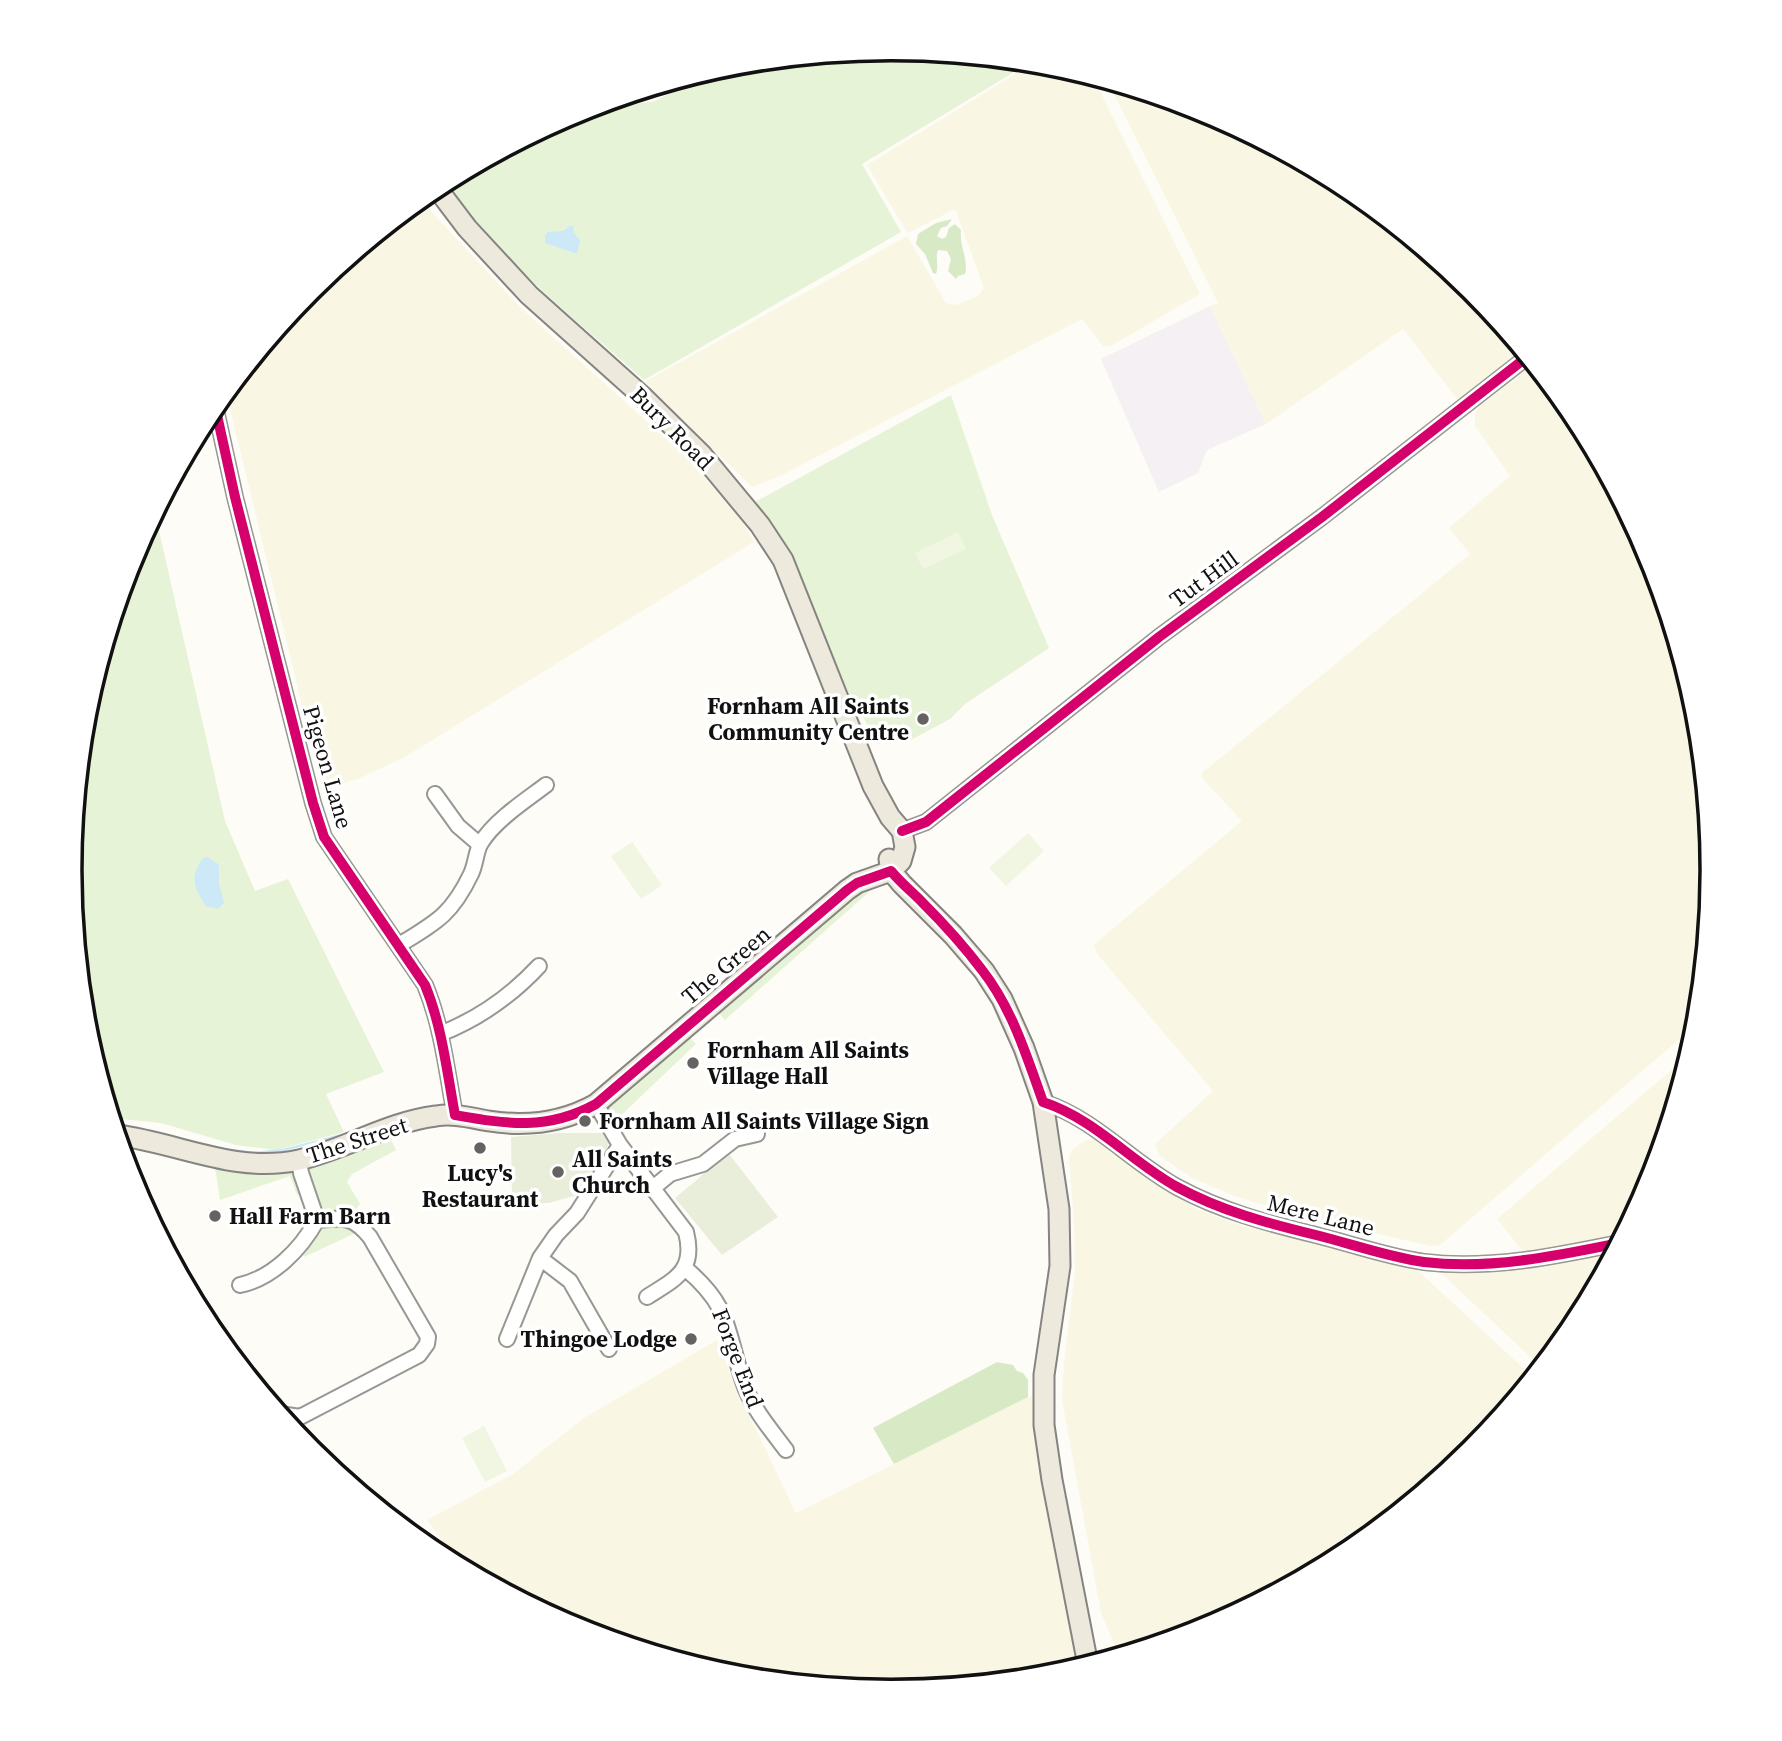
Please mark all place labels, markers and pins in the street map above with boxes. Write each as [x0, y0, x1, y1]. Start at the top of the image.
place label: Fornham All Saints Community Centre [707, 690, 909, 748]
marker: Fornham All Saints Community Centre [915, 711, 931, 727]
place label: Fornham All Saints Village Hall [707, 1034, 909, 1092]
marker: Fornham All Saints Village Hall [685, 1055, 701, 1071]
place label: Fornham All Saints Village Sign [599, 1105, 929, 1137]
marker: Fornham All Saints Village Sign [577, 1113, 593, 1129]
marker: Lucy's Restaurant [472, 1140, 488, 1156]
place label: All Saints Church [572, 1143, 672, 1201]
place label: Lucy's Restaurant [422, 1157, 539, 1215]
marker: All Saints Church [550, 1164, 566, 1180]
place label: Hall Farm Barn [229, 1200, 391, 1232]
marker: Hall Farm Barn [207, 1208, 223, 1224]
place label: Thingoe Lodge [521, 1323, 677, 1355]
marker: Thingoe Lodge [683, 1331, 699, 1347]

